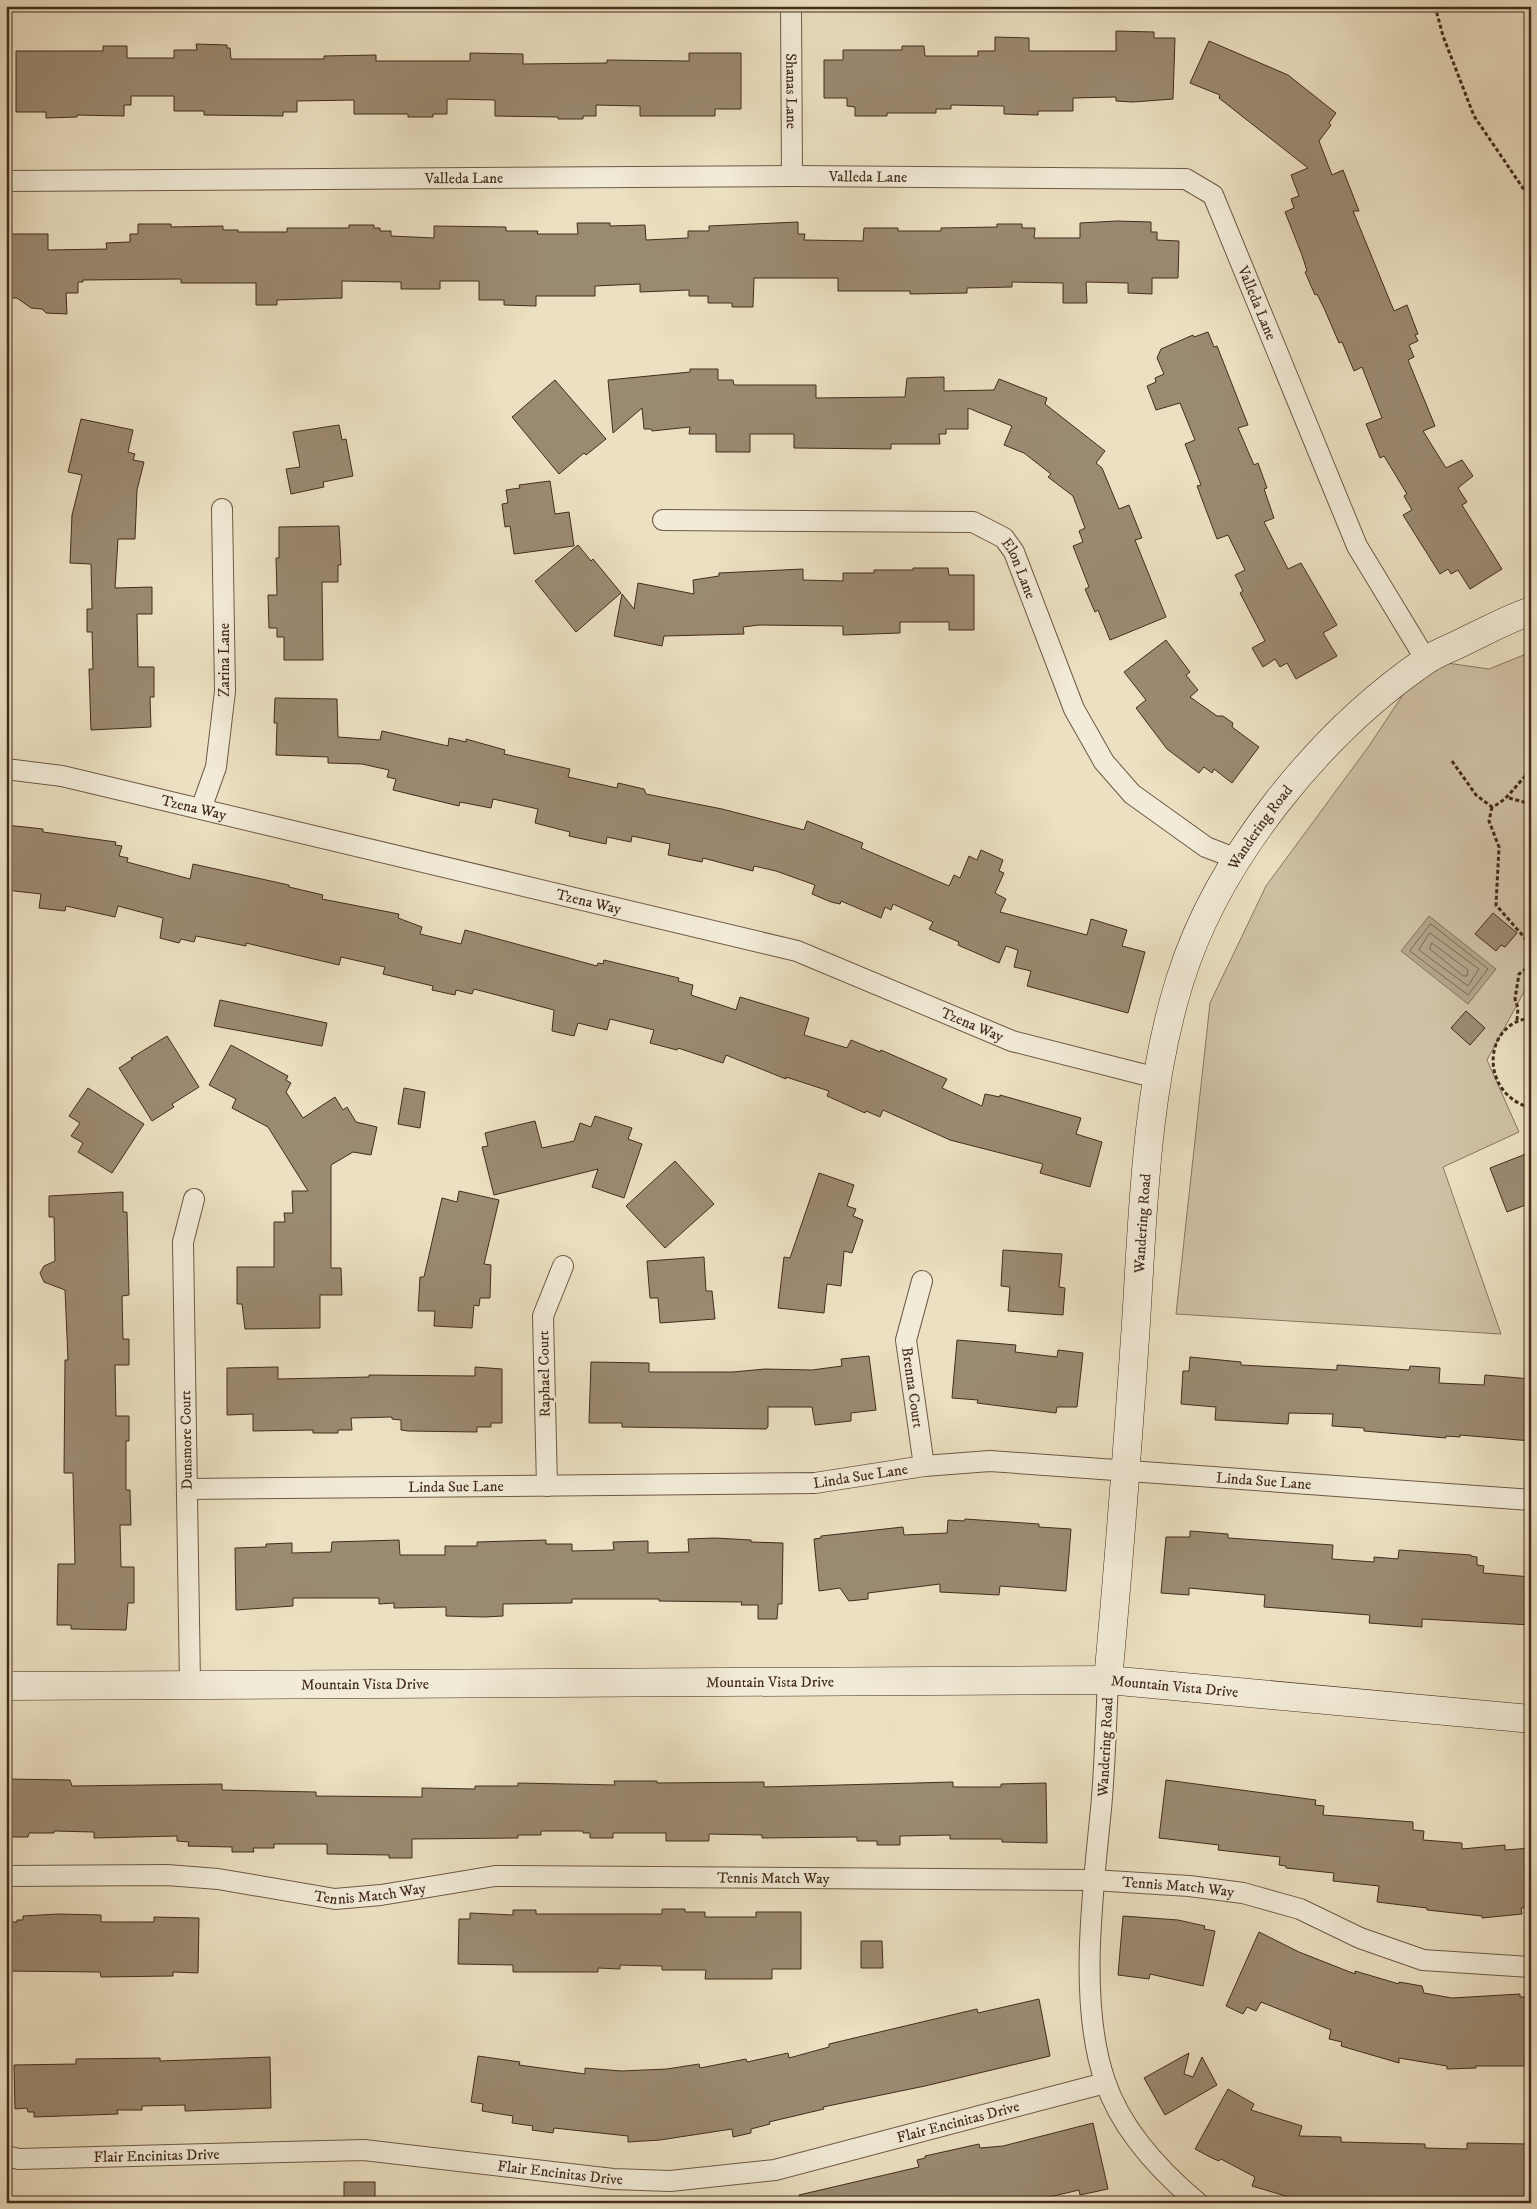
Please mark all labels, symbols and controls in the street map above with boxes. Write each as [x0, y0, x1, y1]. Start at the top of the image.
street label: Shanas Lane [781, 53, 801, 129]
street label: Valleda Lane [828, 167, 907, 187]
street label: Valleda Lane [424, 169, 503, 188]
street label: Valleda Lane [1233, 262, 1280, 343]
street label: Elon Lane [997, 534, 1040, 602]
street label: Zarina Lane [215, 623, 234, 697]
street label: Wandering Road [1223, 781, 1297, 874]
street label: Tzena Way [159, 791, 229, 825]
street label: Tzena Way [554, 885, 624, 919]
street label: Tzena Way [938, 1003, 1007, 1047]
street label: Wandering Road [1130, 1172, 1156, 1275]
street label: Raphael Court [534, 1330, 555, 1418]
street label: Brenna Court [897, 1346, 927, 1429]
street label: Dunsmore Court [176, 1390, 197, 1490]
street label: Linda Sue Lane [812, 1460, 909, 1493]
street label: Linda Sue Lane [1215, 1468, 1312, 1494]
street label: Linda Sue Lane [408, 1477, 504, 1497]
street label: Mountain Vista Drive [1110, 1671, 1239, 1702]
street label: Mountain Vista Drive [706, 1672, 834, 1692]
street label: Mountain Vista Drive [301, 1675, 429, 1694]
street label: Wandering Road [1093, 1696, 1118, 1798]
street label: Tennis Match Way [717, 1868, 831, 1888]
street label: Tennis Match Way [1121, 1873, 1236, 1902]
street label: Tennis Match Way [312, 1879, 428, 1909]
street label: Flair Encinitas Drive [895, 2097, 1021, 2147]
street label: Flair Encinitas Drive [93, 2145, 220, 2167]
street label: Flair Encinitas Drive [496, 2157, 623, 2189]

